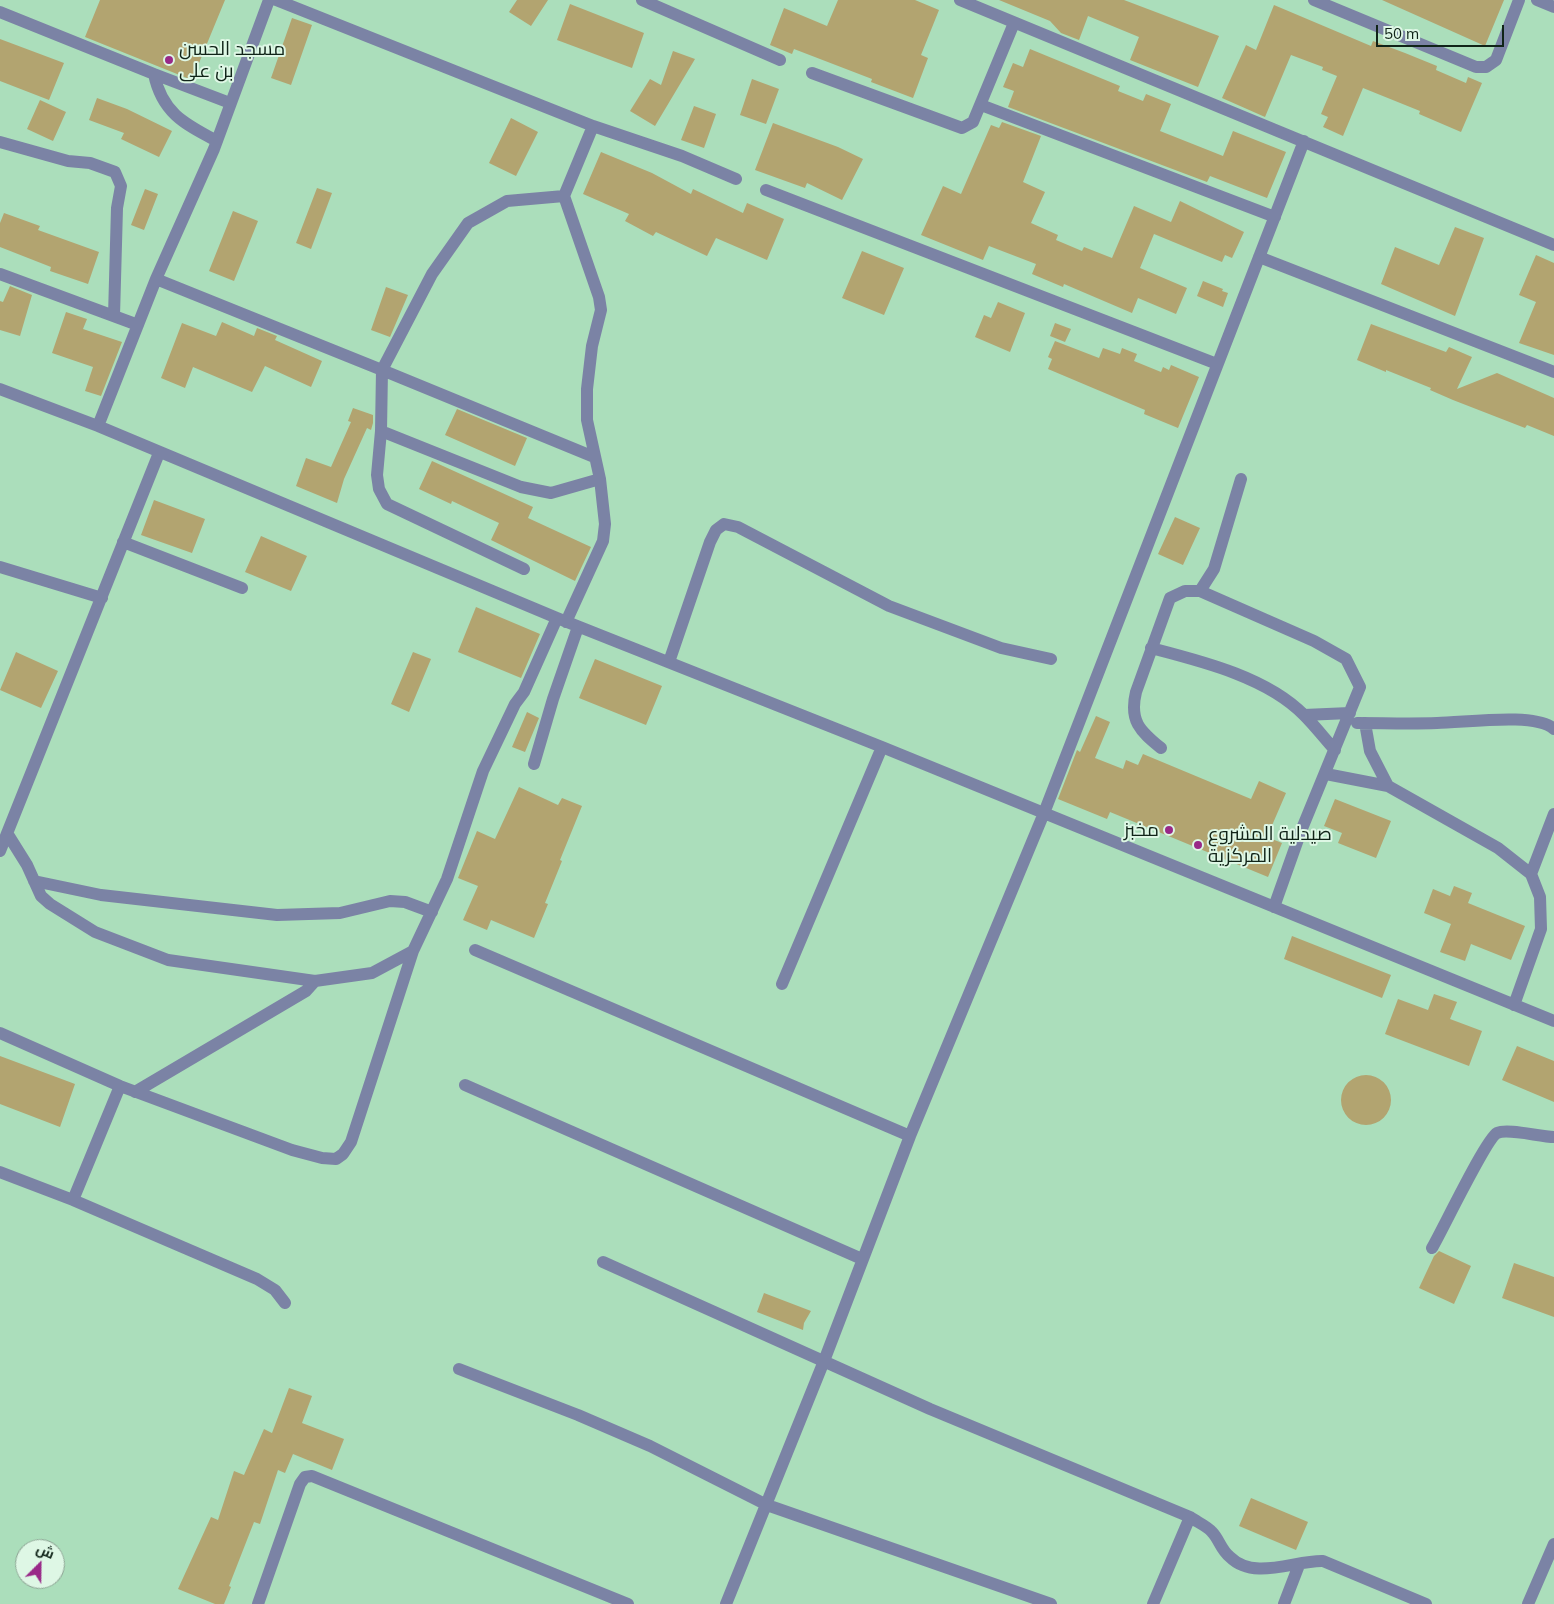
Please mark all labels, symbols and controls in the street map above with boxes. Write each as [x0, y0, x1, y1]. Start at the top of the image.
scale bar [1379, 15, 1506, 47]
text: 50 m [1384, 24, 1419, 43]
place label: مسجد الحسن بن على [179, 38, 285, 82]
marker: مسجد الحسن بن على [163, 54, 175, 66]
place label: مخبز [1124, 819, 1159, 841]
place label: صيدلية المشروع المركزية [1208, 823, 1332, 867]
marker: مخبز [1163, 824, 1175, 836]
marker: صيدلية المشروع المركزية [1192, 839, 1204, 851]
north arrow [15, 1539, 65, 1589]
text: ش [34, 1539, 57, 1563]

